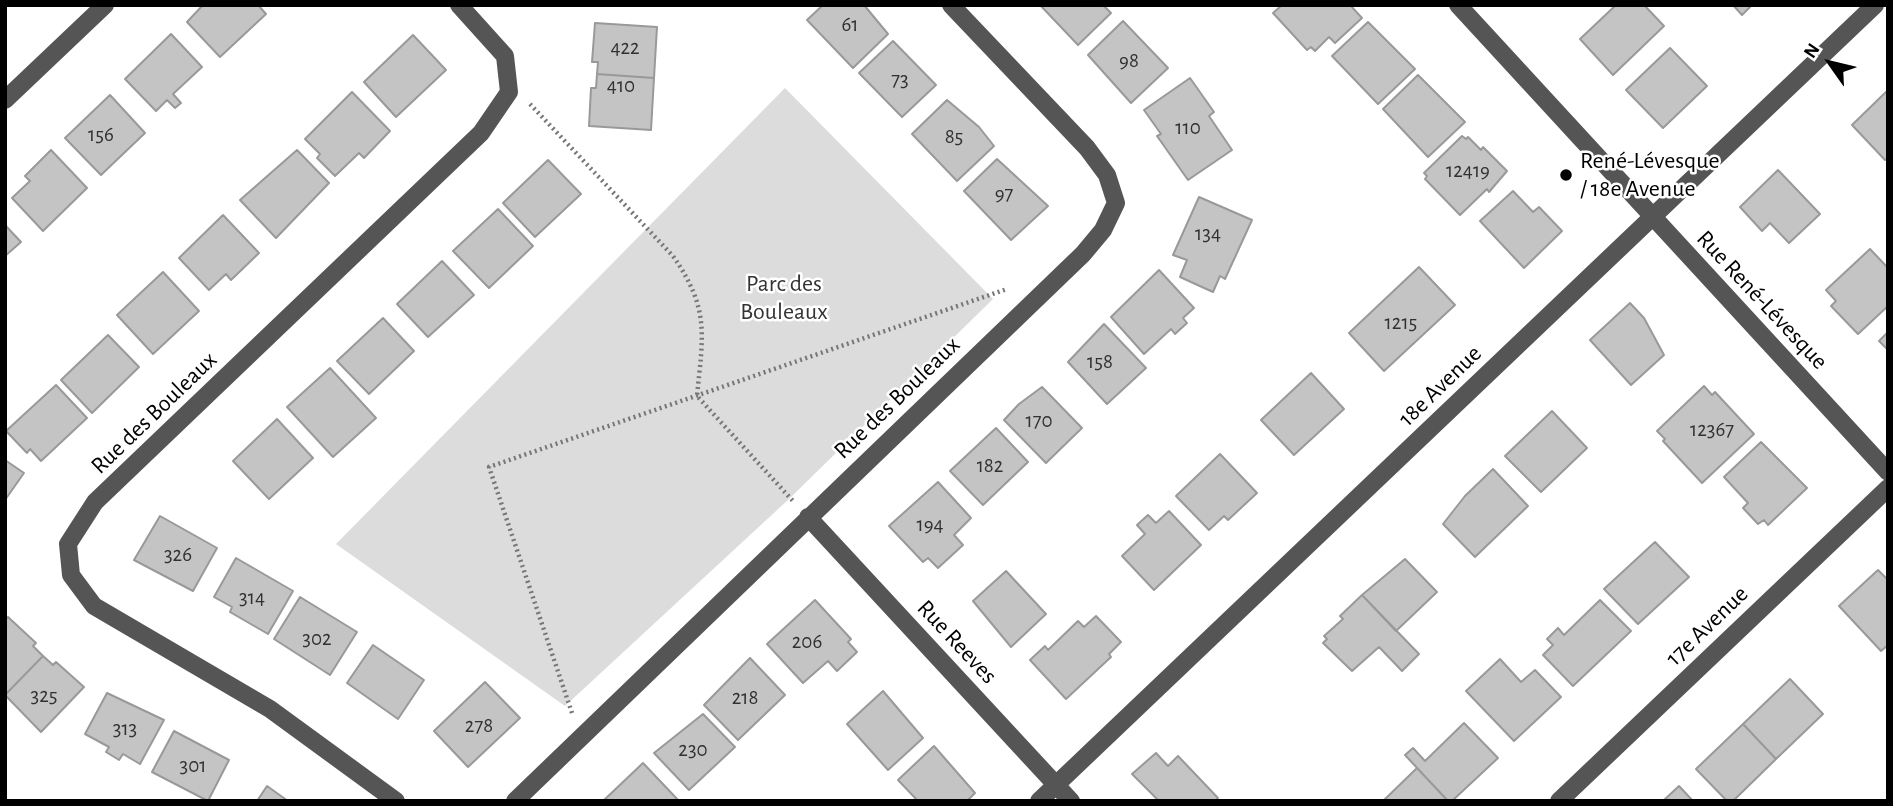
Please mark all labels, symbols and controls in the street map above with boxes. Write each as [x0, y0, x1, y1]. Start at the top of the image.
house number: 61 [841, 12, 859, 38]
north arrow [1795, 28, 1865, 98]
house number: 422 [610, 35, 640, 61]
text: N [1801, 40, 1824, 62]
house number: 98 [1119, 48, 1139, 74]
house number: 73 [891, 67, 909, 93]
house number: 410 [607, 73, 635, 99]
house number: 110 [1175, 115, 1201, 141]
house number: 156 [88, 122, 114, 148]
house number: 85 [945, 124, 963, 150]
place label: René-Lévesque / 18e Avenue [1580, 147, 1720, 203]
house number: 12419 [1446, 158, 1490, 184]
marker: René-Lévesque / 18e Avenue [1558, 167, 1574, 183]
house number: 97 [995, 181, 1013, 207]
house number: 134 [1195, 221, 1221, 247]
street label: Rue René-Lévesque [1690, 224, 1834, 376]
park label: Parc des Bouleaux [740, 270, 828, 326]
house number: 1215 [1385, 310, 1417, 336]
street label: Rue des Bouleaux [828, 331, 966, 465]
street label: 18e Avenue [1392, 339, 1488, 433]
street label: Rue des Bouleaux [85, 346, 223, 480]
house number: 158 [1087, 349, 1113, 375]
house number: 170 [1025, 408, 1053, 434]
house number: 12367 [1690, 417, 1734, 443]
house number: 182 [977, 453, 1003, 479]
house number: 194 [916, 512, 944, 538]
house number: 326 [164, 542, 192, 568]
street label: 17e Avenue [1660, 580, 1754, 672]
house number: 314 [239, 585, 265, 611]
street label: Rue Reeves [911, 594, 1003, 690]
house number: 302 [302, 626, 332, 652]
house number: 206 [792, 629, 822, 655]
house number: 325 [31, 683, 57, 709]
house number: 218 [732, 685, 758, 711]
house number: 278 [465, 713, 493, 739]
house number: 313 [113, 716, 137, 742]
house number: 230 [678, 737, 708, 763]
house number: 301 [180, 753, 206, 779]

